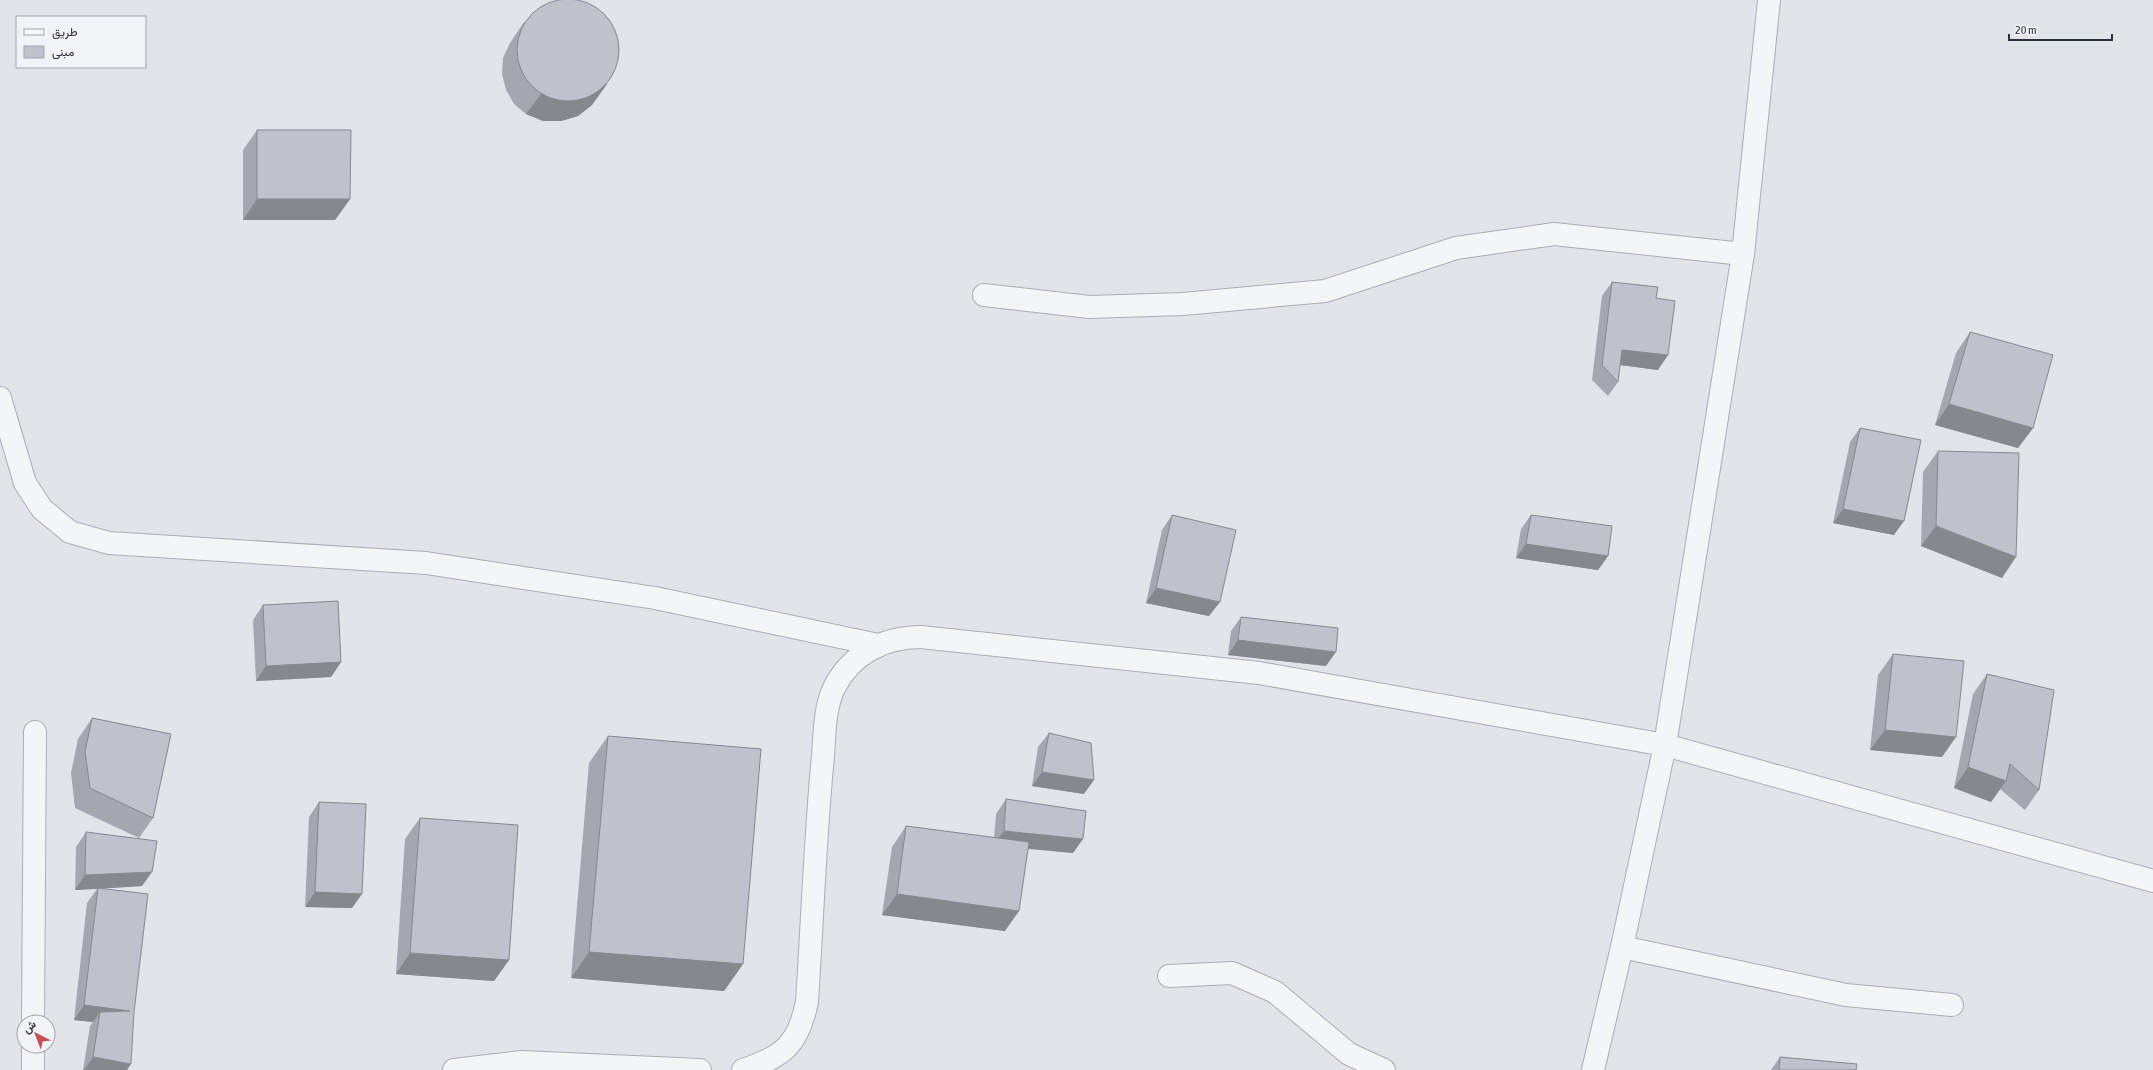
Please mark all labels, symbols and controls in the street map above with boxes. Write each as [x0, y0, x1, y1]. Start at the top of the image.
legend [16, 16, 146, 68]
scale bar [2009, 16, 2112, 42]
text: 20 m [2015, 23, 2037, 37]
text: طريق [52, 25, 78, 40]
text: مبنى [52, 45, 74, 60]
north arrow [16, 1014, 56, 1054]
text: ش [20, 1018, 39, 1036]

